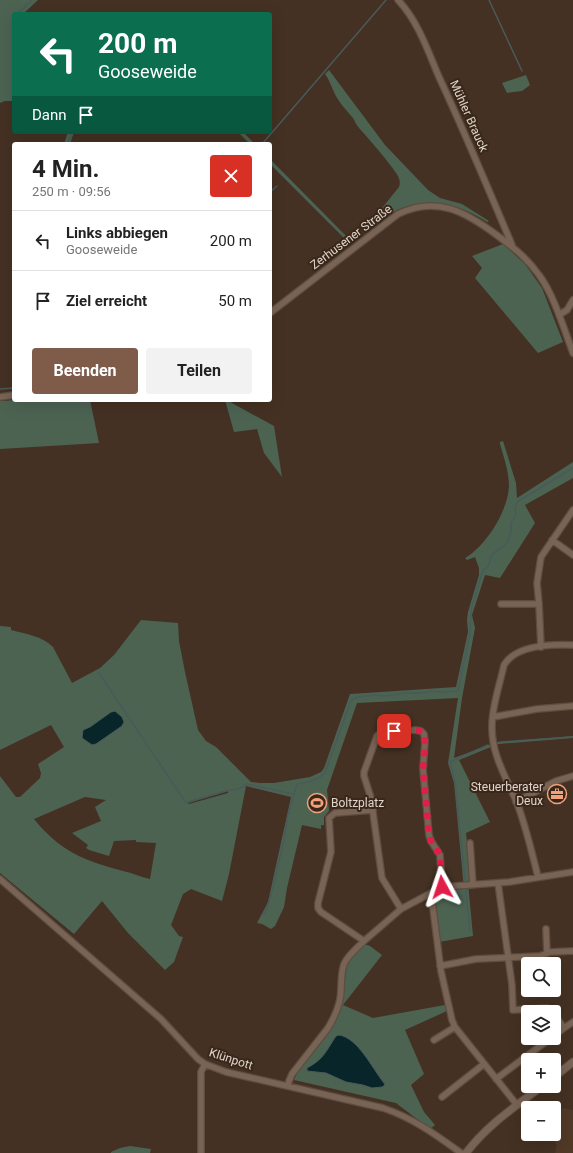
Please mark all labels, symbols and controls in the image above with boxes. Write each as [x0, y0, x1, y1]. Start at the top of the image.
text: 200 m [98, 27, 177, 60]
icon: left [32, 28, 84, 80]
text: Gooseweide [98, 61, 197, 82]
street label: Mühler Brauck [447, 78, 491, 155]
icon: arrive [75, 104, 97, 126]
text: Dann [32, 106, 67, 124]
text: 4 Min. [32, 155, 100, 183]
button: close [210, 155, 252, 197]
text: 250 m · 09:56 [32, 184, 111, 199]
street label: Zerhusener Straße [308, 202, 394, 272]
text: Links abbiegen [66, 224, 168, 242]
icon: left [32, 230, 54, 252]
text: 200 m [210, 232, 252, 250]
text: Gooseweide [66, 242, 137, 257]
icon: arrive [32, 290, 54, 312]
text: Ziel erreicht [66, 292, 147, 310]
text: 50 m [218, 292, 252, 310]
button: Beenden [32, 348, 138, 394]
button: Teilen [146, 348, 252, 394]
pin [377, 714, 411, 748]
icon: arrive [383, 720, 405, 742]
place label: Steuerberater Deux [471, 780, 543, 808]
office icon: Steuerberater Deux [546, 783, 568, 805]
sports icon: Boltzplatz [306, 792, 328, 814]
place label: Boltzplatz [331, 796, 384, 810]
position arrow [421, 866, 463, 908]
map controls [521, 957, 561, 1141]
button: search [521, 957, 561, 997]
button: layers [521, 1005, 561, 1045]
street label: Klünpott [207, 1045, 255, 1073]
button: + [521, 1053, 561, 1093]
button: − [521, 1101, 561, 1141]

